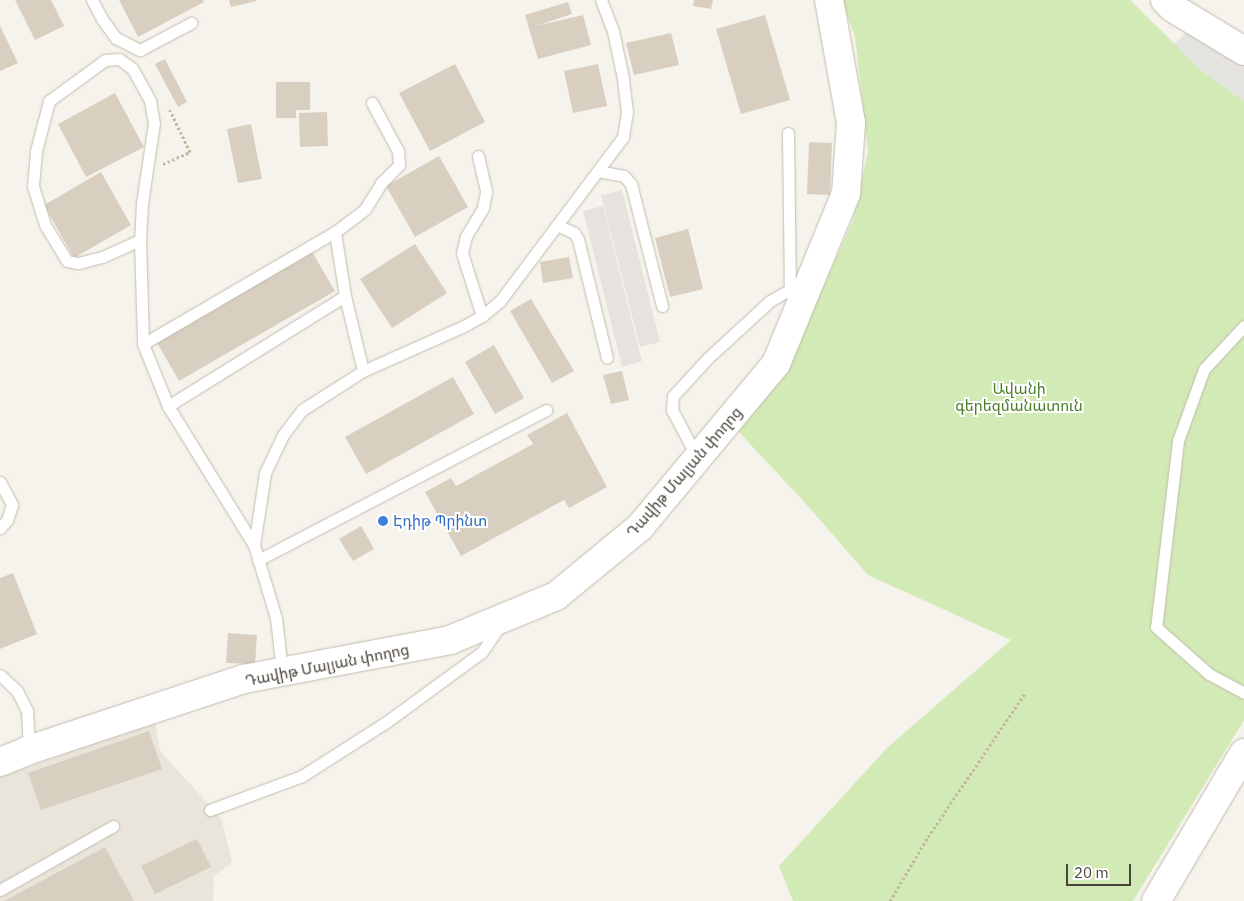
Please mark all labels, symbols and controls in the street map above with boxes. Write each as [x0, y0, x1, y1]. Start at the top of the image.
park label: Ավանի գերեզմանատուն [955, 379, 1083, 414]
street label: Դավիթ Մալյան փողոց [623, 403, 745, 541]
place label: Էդիթ Պրինտ [393, 512, 487, 530]
marker: Էդիթ Պրինտ [377, 515, 389, 527]
street label: Դավիթ Մալյան փողոց [243, 640, 411, 690]
scale bar [1069, 854, 1134, 886]
text: 20 m [1074, 863, 1109, 882]

